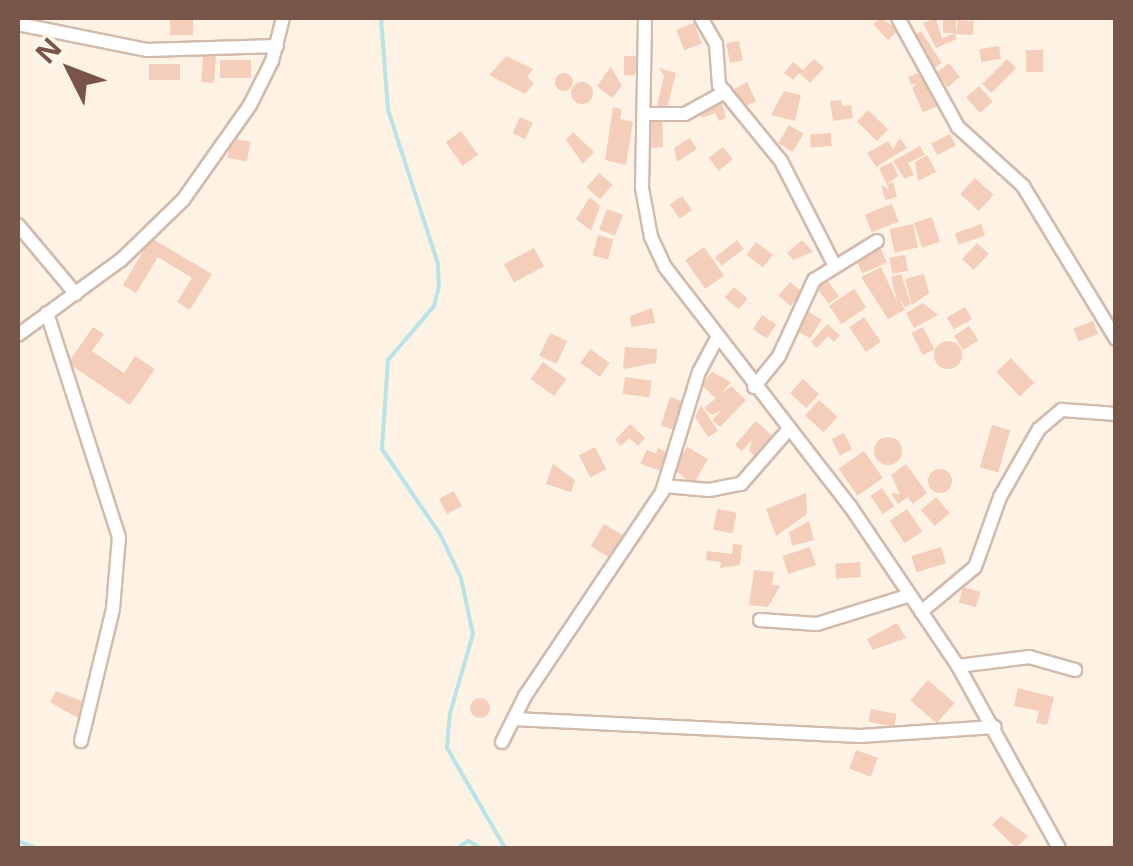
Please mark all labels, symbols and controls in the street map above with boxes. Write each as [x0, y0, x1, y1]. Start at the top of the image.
north arrow [20, 20, 120, 120]
text: N [26, 29, 69, 71]

